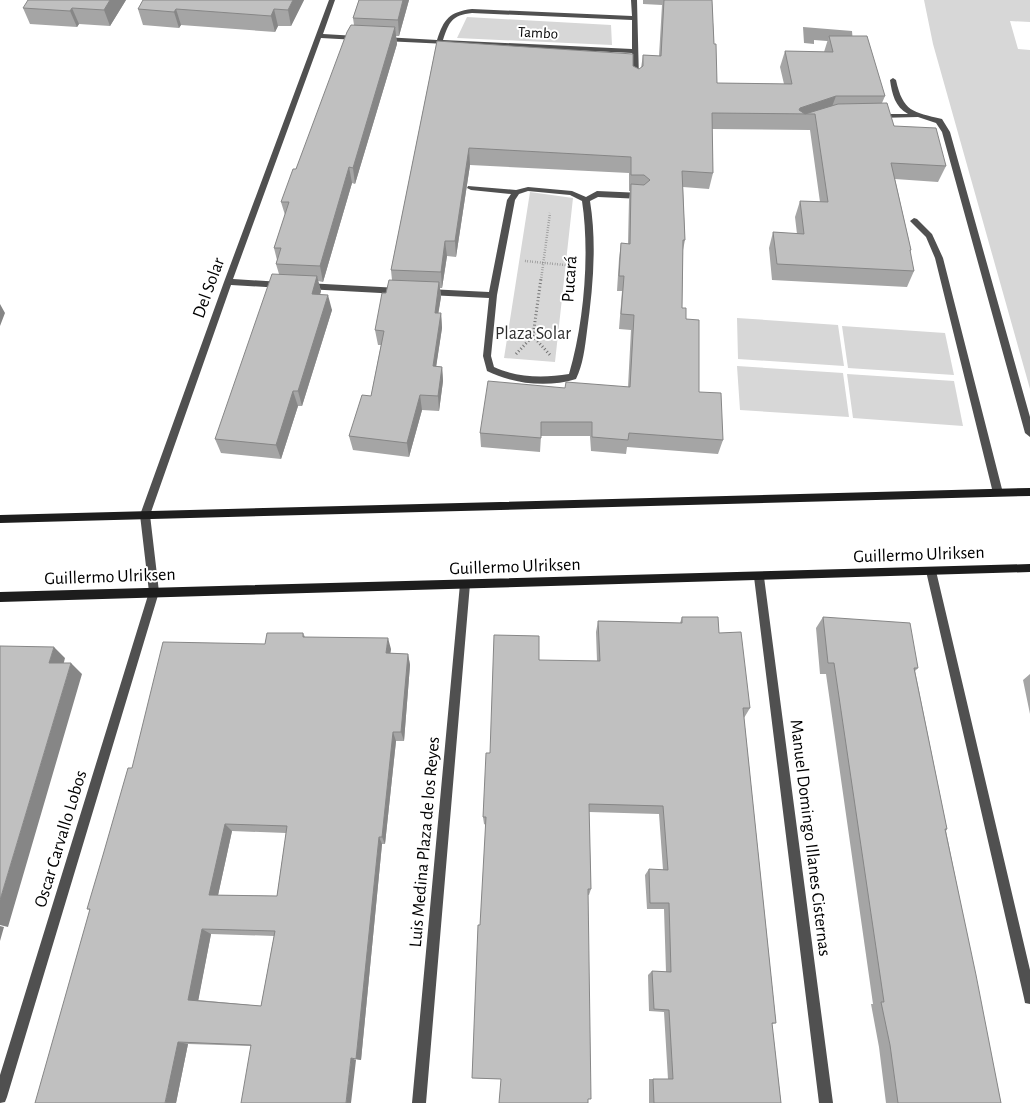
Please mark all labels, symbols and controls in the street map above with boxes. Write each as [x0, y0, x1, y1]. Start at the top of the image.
street label: Tambo [518, 24, 558, 42]
street label: Del Solar [190, 255, 228, 321]
street label: Pucará [559, 255, 581, 303]
park label: Plaza Solar [495, 325, 571, 343]
street label: Guillermo Ulriksen [853, 544, 985, 566]
street label: Guillermo Ulriksen [449, 556, 581, 578]
street label: Guillermo Ulriksen [44, 566, 176, 588]
street label: Manuel Domingo Illanes Cisternas [787, 719, 833, 957]
street label: Luis Medina Plaza de los Reyes [407, 736, 443, 948]
street label: Oscar Carvallo Lobos [32, 768, 90, 910]

